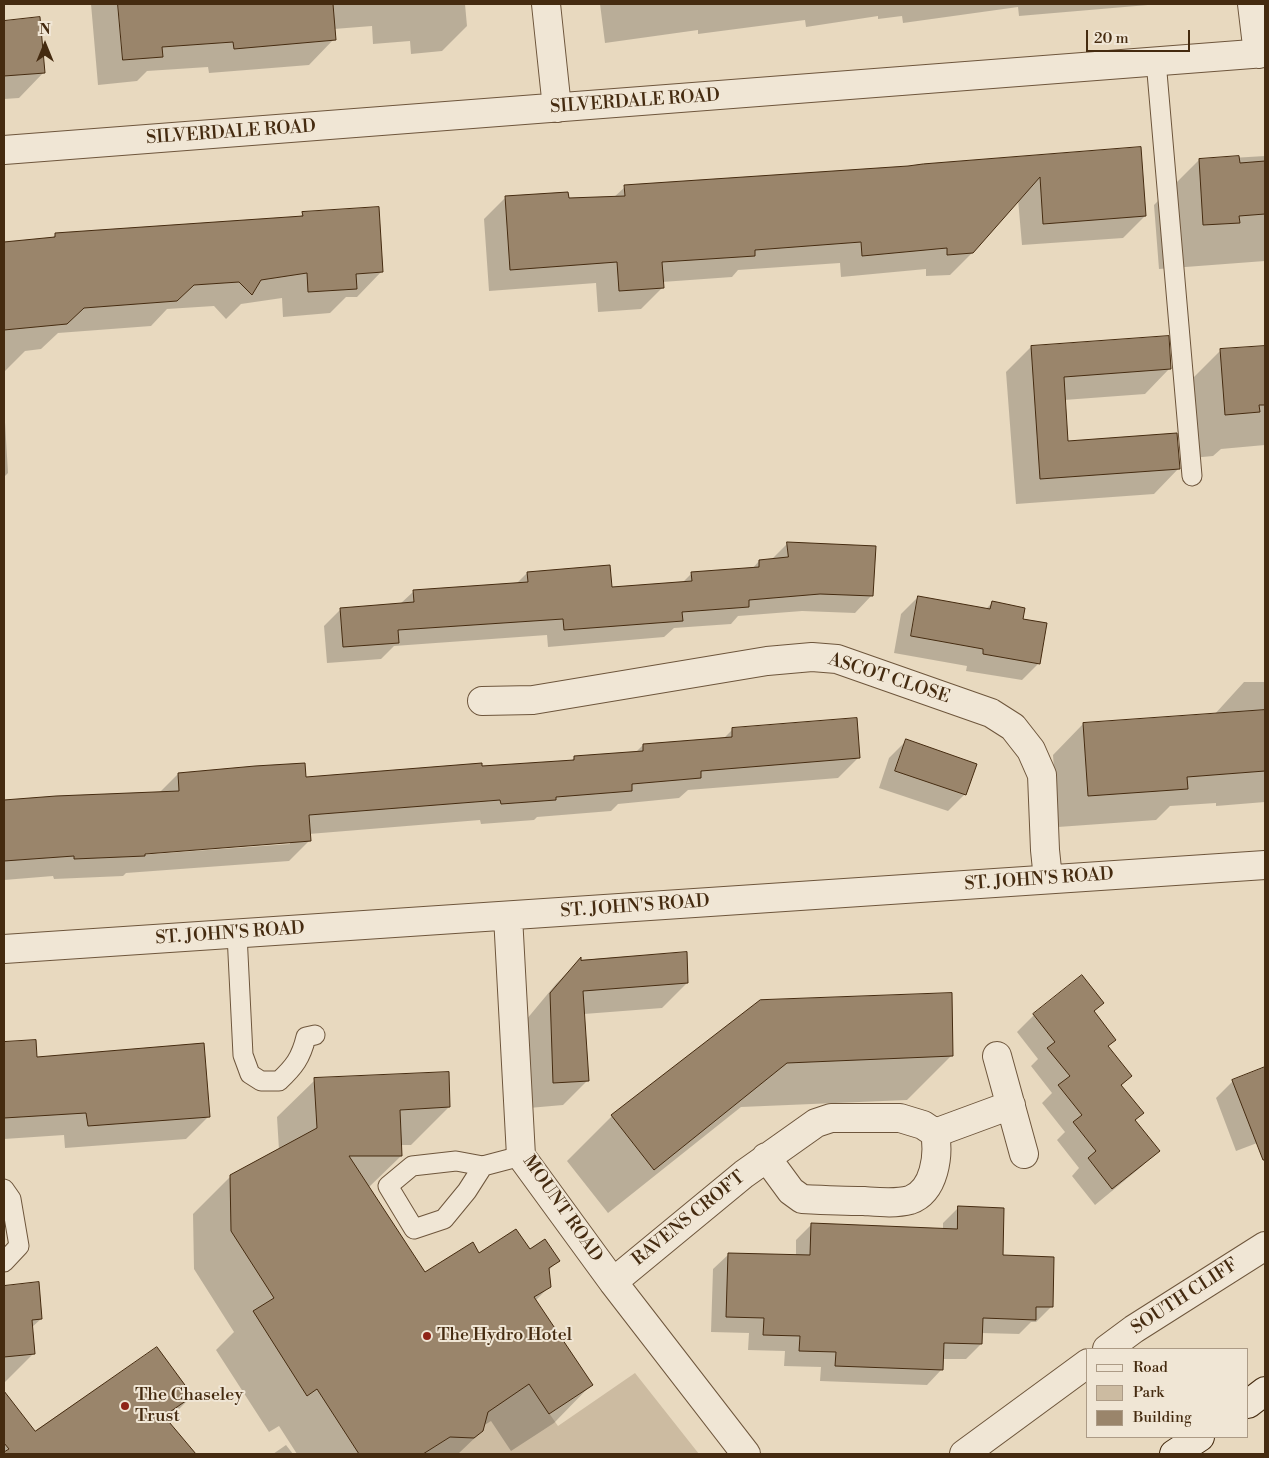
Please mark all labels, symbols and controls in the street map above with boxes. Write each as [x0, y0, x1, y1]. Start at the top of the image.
north arrow [20, 20, 70, 70]
scale bar [1089, 20, 1193, 52]
text: N [39, 21, 51, 39]
text: 20 m [1094, 29, 1129, 48]
street label: SILVERDALE ROAD [549, 85, 721, 119]
street label: SILVERDALE ROAD [145, 116, 317, 150]
street label: ASCOT CLOSE [826, 649, 952, 709]
street label: ST. JOHN'S ROAD [964, 864, 1114, 896]
street label: ST. JOHN'S ROAD [560, 891, 710, 923]
street label: ST. JOHN'S ROAD [155, 918, 305, 950]
street label: MOUNT ROAD [517, 1152, 607, 1266]
street label: RAVENS CROFT [628, 1167, 750, 1271]
street label: SOUTH CLIFF [1127, 1254, 1243, 1340]
place label: The Hydro Hotel [437, 1325, 572, 1347]
marker: The Hydro Hotel [421, 1330, 433, 1342]
legend [1086, 1348, 1249, 1438]
text: Road [1133, 1358, 1168, 1377]
text: Park [1133, 1383, 1164, 1402]
place label: The Chaseley Trust [135, 1385, 243, 1428]
marker: The Chaseley Trust [119, 1400, 131, 1412]
text: Building [1133, 1408, 1192, 1427]

